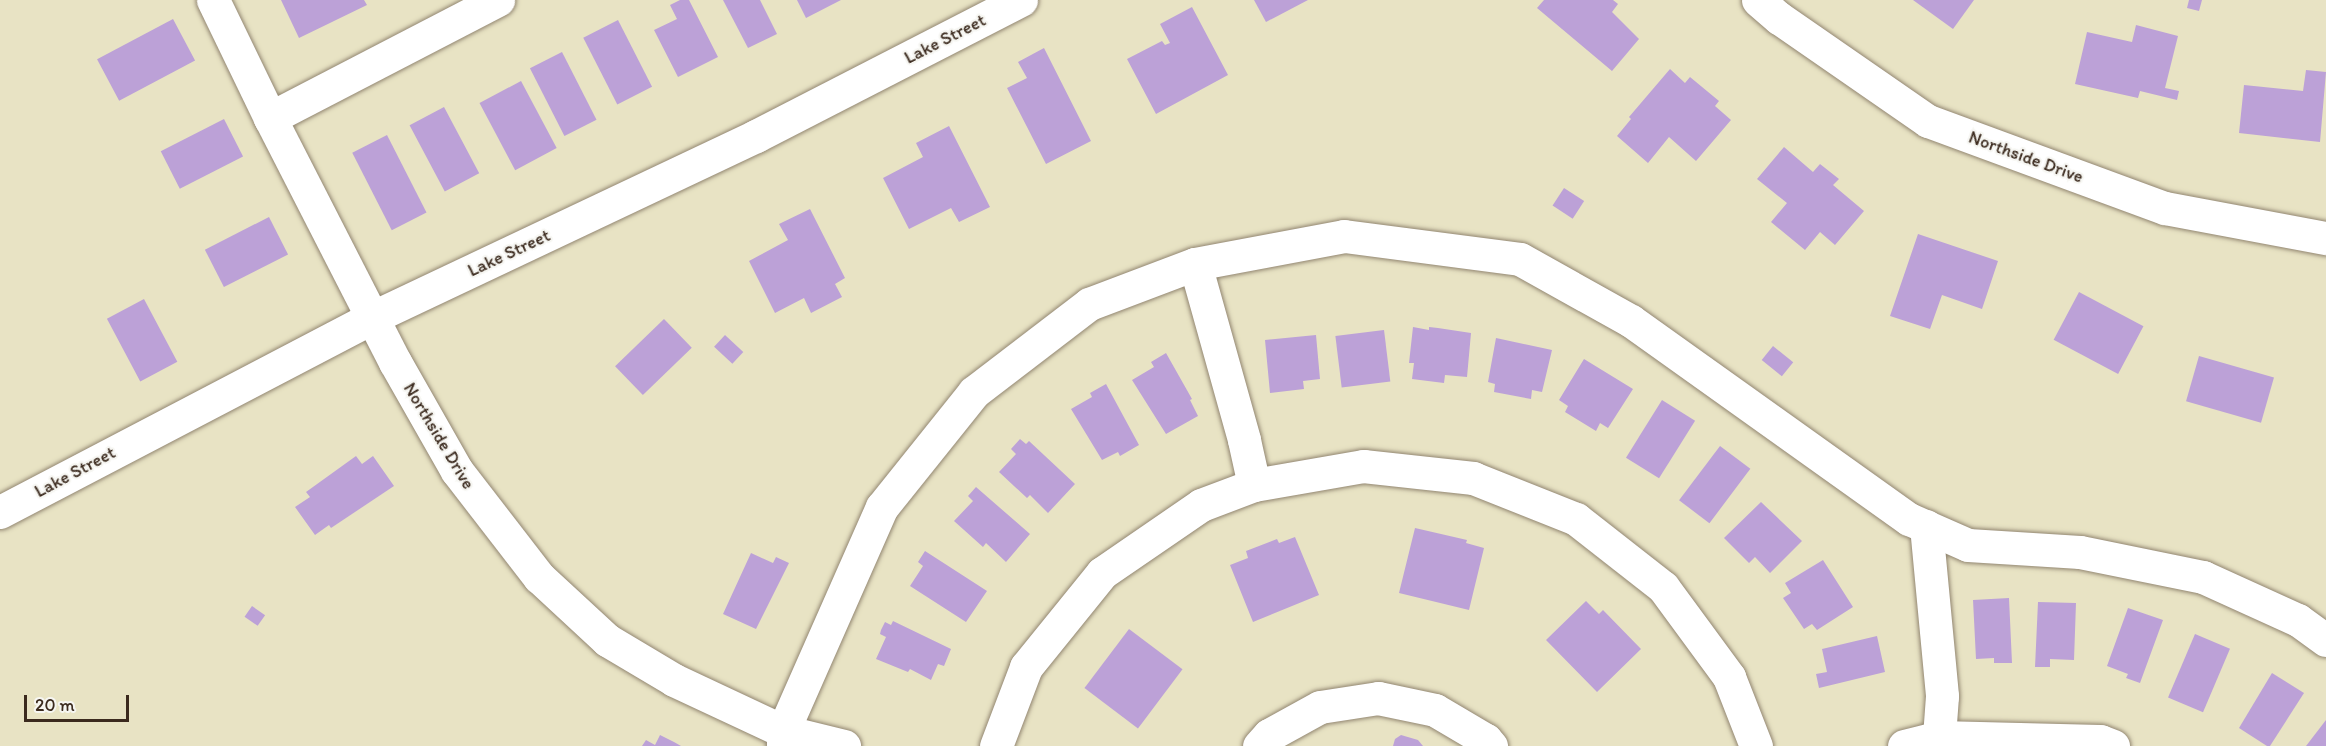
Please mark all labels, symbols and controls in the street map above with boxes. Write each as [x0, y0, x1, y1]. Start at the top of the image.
street label: Lake Street [901, 9, 989, 69]
street label: Northside Drive [1966, 126, 2086, 188]
street label: Lake Street [465, 225, 553, 281]
street label: Northside Drive [399, 379, 479, 493]
street label: Lake Street [31, 442, 119, 502]
scale bar [27, 683, 132, 721]
text: 20 m [35, 694, 75, 716]

